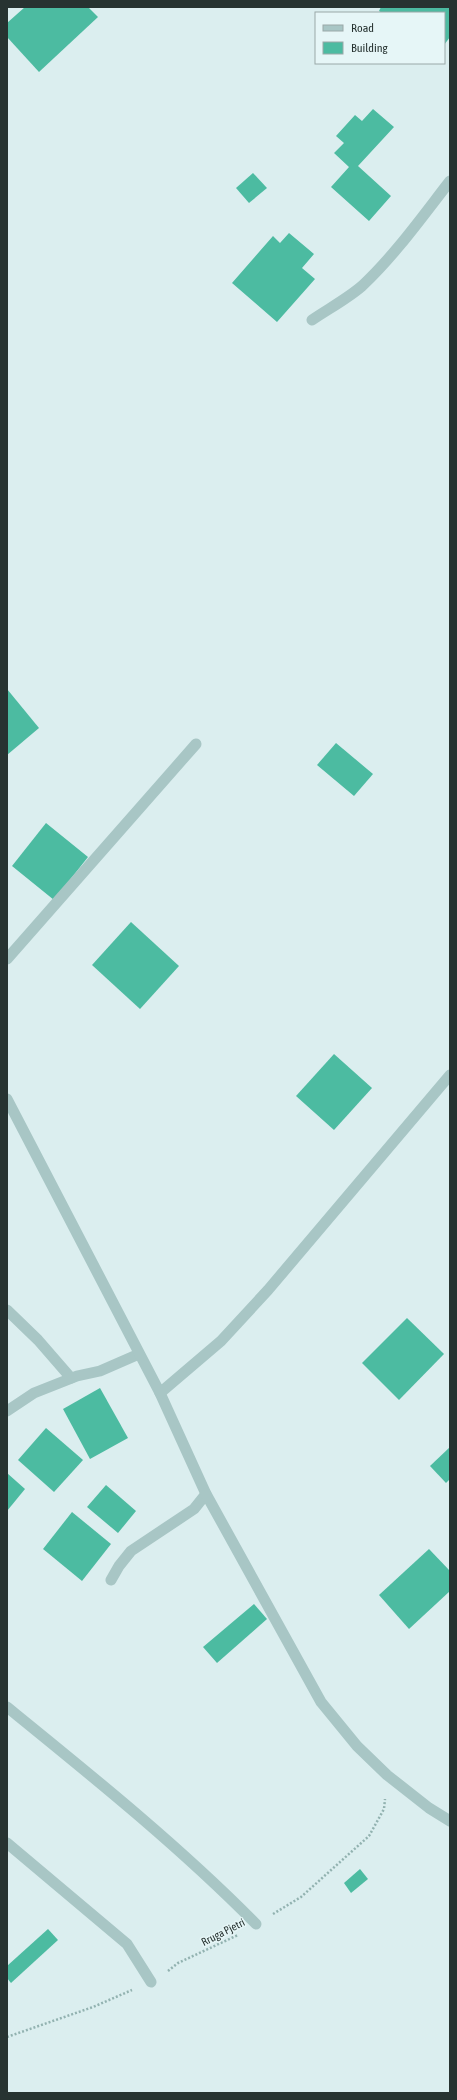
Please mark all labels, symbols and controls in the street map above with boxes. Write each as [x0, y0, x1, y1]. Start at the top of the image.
legend [315, 12, 445, 64]
text: Road [351, 21, 374, 35]
text: Building [351, 41, 389, 55]
street label: Rruga Pjetri [199, 1916, 247, 1948]

